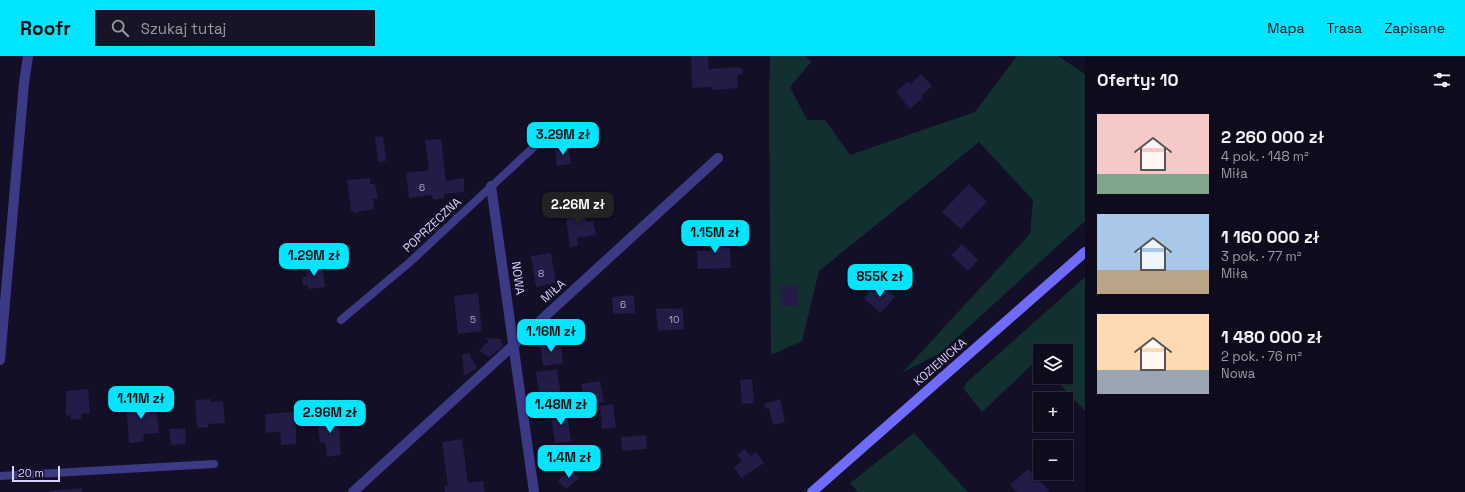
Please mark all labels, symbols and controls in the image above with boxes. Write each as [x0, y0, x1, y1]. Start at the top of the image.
search box [95, 10, 375, 46]
text: Roofr [20, 16, 71, 41]
icon: search [109, 17, 131, 39]
text: Szukaj tutaj [141, 19, 226, 38]
text: Mapa [1267, 19, 1305, 37]
text: Trasa [1327, 19, 1362, 37]
text: Zapisane [1384, 19, 1445, 37]
text: Oferty: 10 [1097, 69, 1178, 91]
icon: filters [1431, 69, 1453, 91]
pin: 3.29M zł [522, 122, 604, 156]
text: 3.29M zł [536, 126, 590, 143]
text: 2 260 000 zł [1221, 126, 1324, 148]
icon: home [1129, 130, 1177, 178]
text: 4 pok. · 148 m² [1221, 148, 1309, 165]
text: Miła [1221, 165, 1248, 182]
house number: 6 [419, 181, 425, 194]
pin: 2.26M zł [537, 192, 619, 226]
street label: POPRZECZNA [400, 194, 465, 256]
text: 2.26M zł [551, 196, 605, 213]
pin: 1.15M zł [674, 220, 756, 254]
text: 1.15M zł [690, 224, 740, 241]
text: 1 160 000 zł [1221, 226, 1320, 248]
icon: home [1129, 230, 1177, 278]
pin: 1.29M zł [273, 243, 355, 277]
text: 1.29M zł [288, 247, 340, 264]
text: 3 pok. · 77 m² [1221, 248, 1302, 265]
street label: NOWA [508, 260, 528, 296]
pin: 855K zł [843, 264, 917, 298]
text: Miła [1221, 265, 1248, 282]
house number: 8 [538, 267, 544, 280]
text: 855K zł [857, 268, 903, 285]
street label: MIŁA [537, 275, 569, 306]
house number: 6 [620, 298, 626, 311]
house number: 5 [470, 313, 476, 326]
house number: 10 [669, 313, 679, 326]
pin: 1.16M zł [510, 319, 592, 353]
text: 1.16M zł [526, 323, 576, 340]
text: 1 480 000 zł [1221, 326, 1322, 348]
icon: home [1129, 330, 1177, 378]
street label: KOZIENICKA [910, 334, 970, 389]
map controls [1033, 344, 1073, 480]
button: layers [1033, 344, 1073, 384]
text: 2 pok. · 76 m² [1221, 348, 1302, 365]
text: Nowa [1221, 365, 1255, 382]
pin: 1.11M zł [100, 386, 182, 420]
text: 1.11M zł [117, 390, 165, 407]
pin: 1.48M zł [520, 392, 602, 426]
button: + [1033, 392, 1073, 432]
text: 1.48M zł [535, 396, 587, 413]
pin: 2.96M zł [289, 400, 371, 434]
text: 2.96M zł [303, 404, 357, 421]
button: − [1033, 440, 1073, 480]
pin: 1.4M zł [532, 445, 606, 479]
text: 1.4M zł [547, 449, 591, 466]
scale bar [12, 464, 60, 483]
text: 20 m [18, 466, 44, 480]

